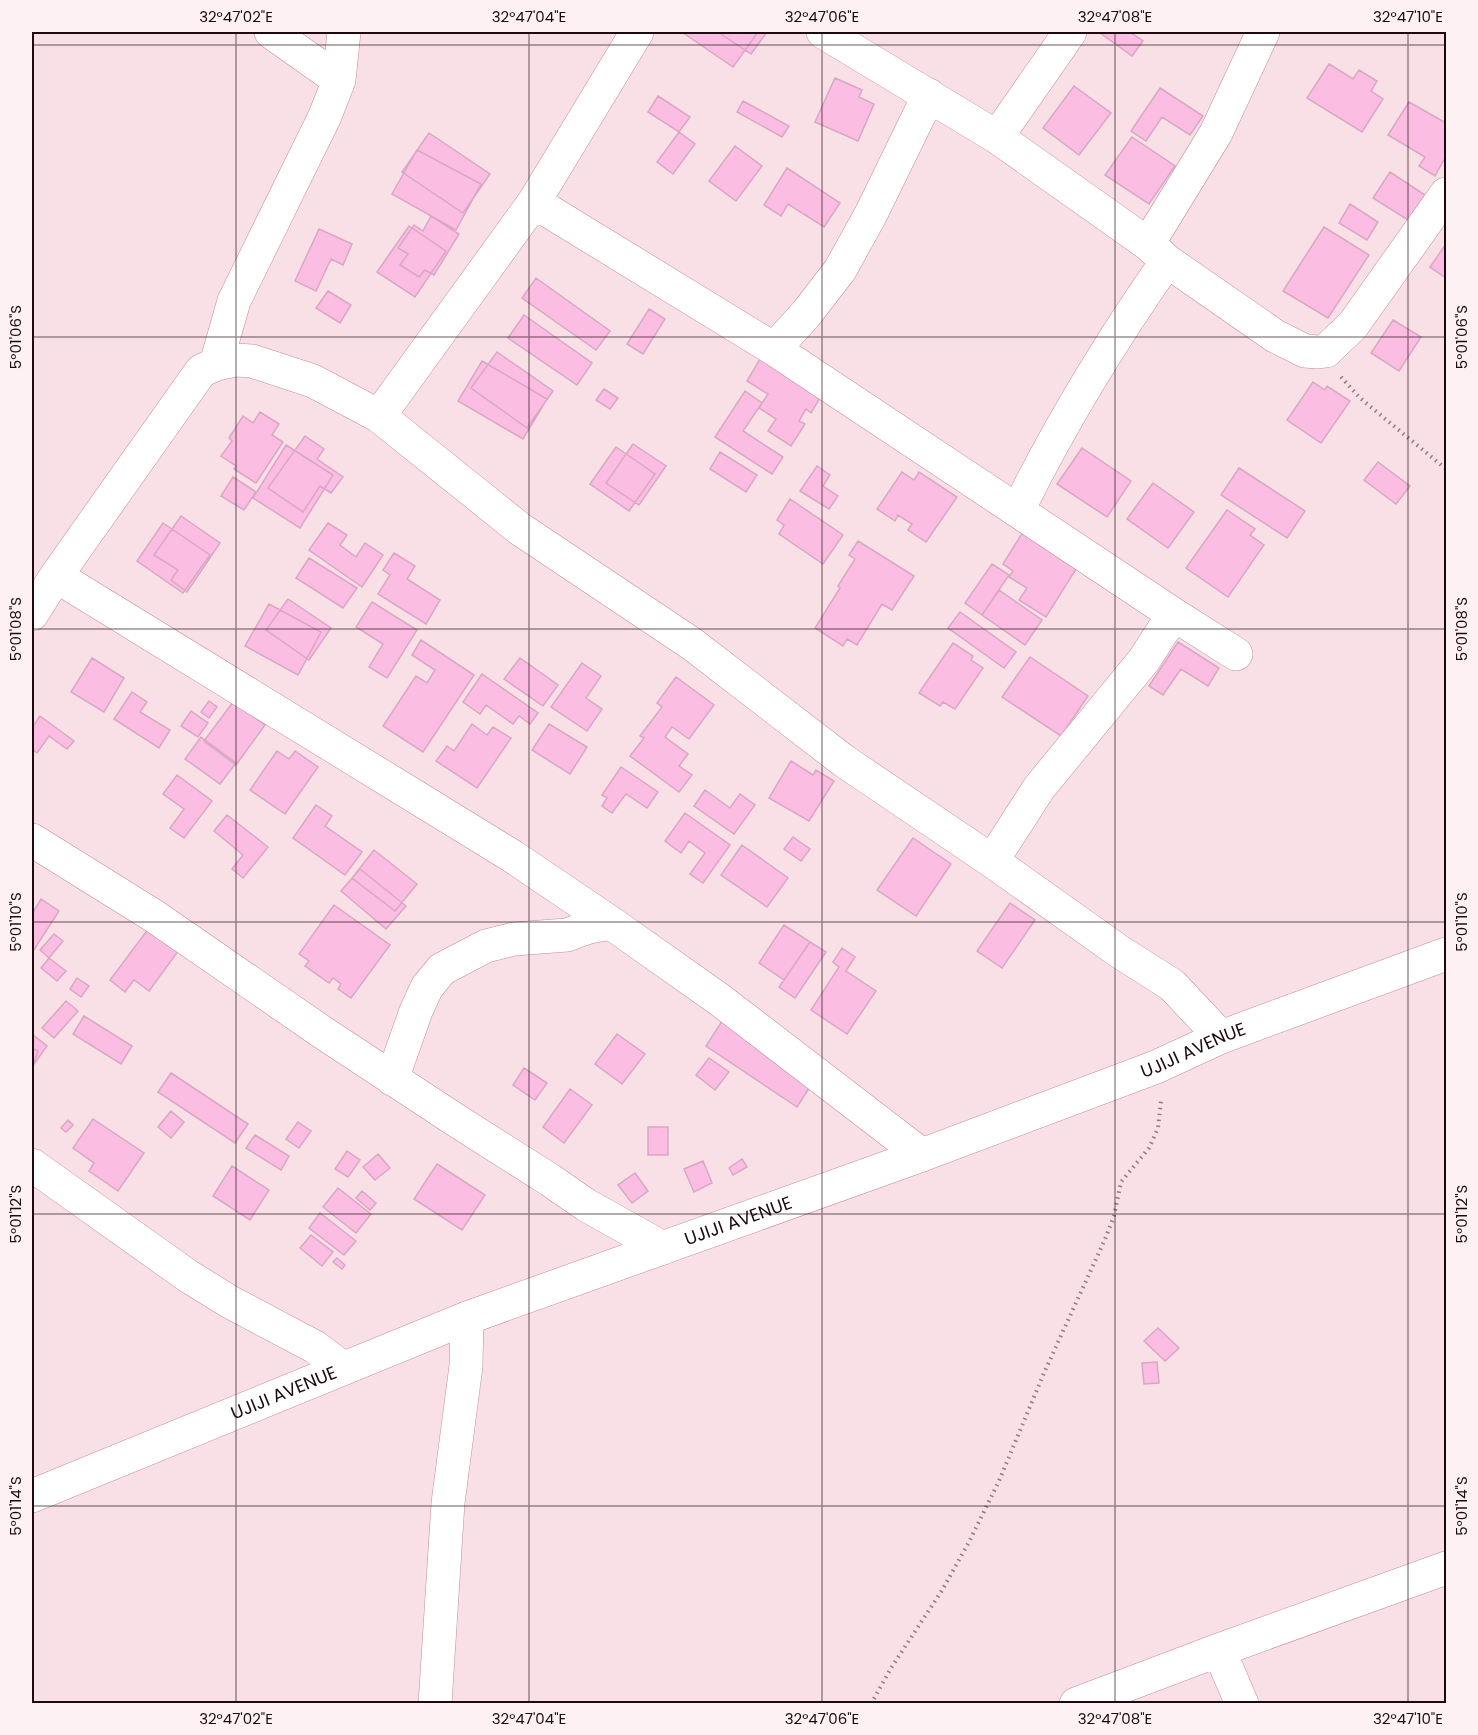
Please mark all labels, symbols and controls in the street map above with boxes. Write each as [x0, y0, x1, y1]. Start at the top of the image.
text: 32°47'02"E [199, 6, 273, 27]
text: 32°47'04"E [492, 6, 566, 27]
text: 32°47'06"E [785, 6, 859, 27]
text: 32°47'08"E [1078, 6, 1152, 27]
text: 32°47'10"E [1373, 6, 1443, 27]
text: 5°01'06"S [5, 305, 26, 369]
text: 5°01'06"S [1451, 305, 1472, 369]
text: 5°01'08"S [5, 597, 26, 661]
text: 5°01'08"S [1451, 597, 1472, 661]
text: 5°01'10"S [5, 892, 26, 952]
text: 5°01'10"S [1451, 892, 1472, 952]
street label: UJIJI AVENUE [1137, 1016, 1249, 1084]
text: 5°01'12"S [5, 1185, 26, 1243]
text: 5°01'12"S [1451, 1185, 1472, 1243]
street label: UJIJI AVENUE [681, 1190, 795, 1251]
street label: UJIJI AVENUE [227, 1360, 340, 1425]
text: 5°01'14"S [5, 1476, 26, 1536]
text: 5°01'14"S [1451, 1476, 1472, 1536]
text: 32°47'02"E [199, 1708, 273, 1729]
text: 32°47'04"E [492, 1708, 566, 1729]
text: 32°47'06"E [785, 1708, 859, 1729]
text: 32°47'08"E [1078, 1708, 1152, 1729]
text: 32°47'10"E [1373, 1708, 1443, 1729]

